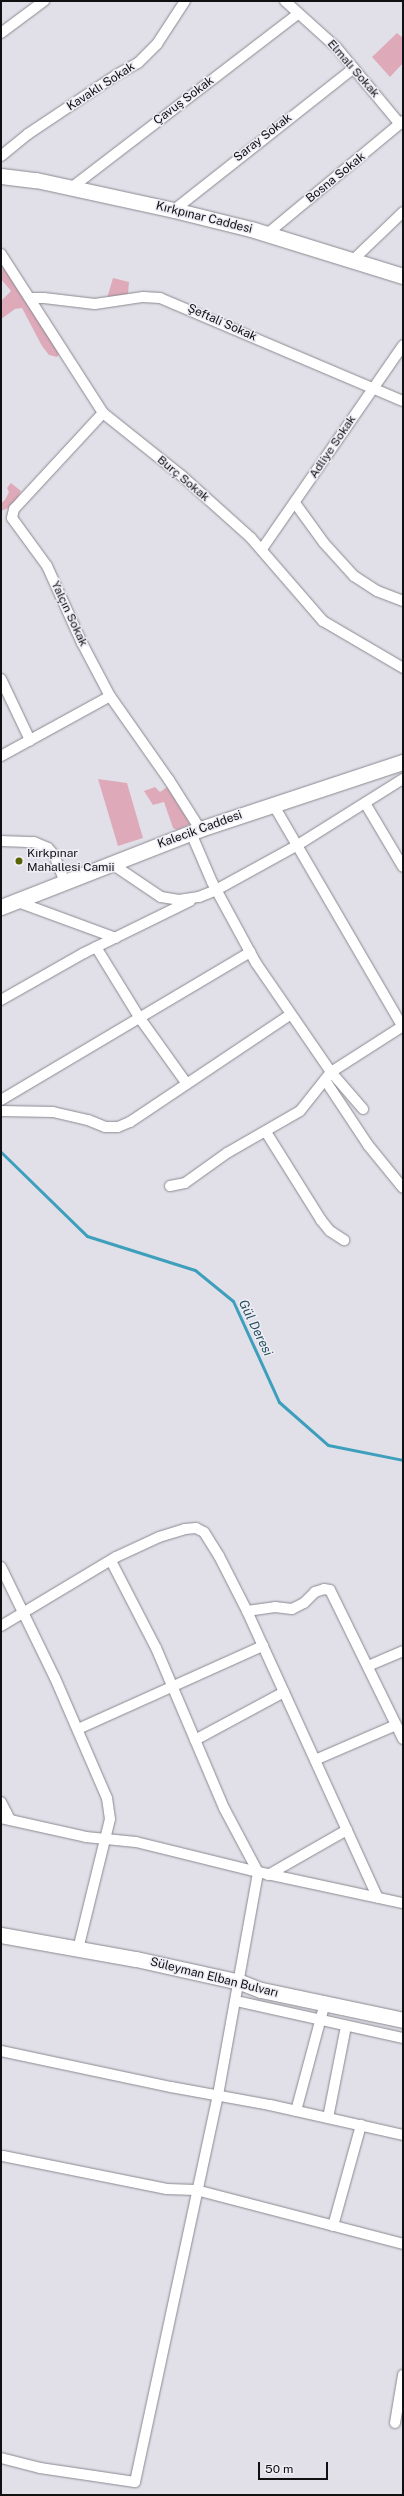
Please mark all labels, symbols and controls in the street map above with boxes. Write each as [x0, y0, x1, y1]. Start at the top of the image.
street label: Elmalı Sokak [324, 37, 382, 101]
street label: Kavaklı Sokak [64, 60, 138, 114]
street label: Çavuş Sokak [151, 74, 217, 128]
street label: Saray Sokak [231, 111, 295, 165]
street label: Bosna Sokak [303, 150, 369, 206]
street label: Kırkpınar Caddesi [154, 199, 254, 237]
street label: Şeftali Sokak [185, 301, 259, 345]
street label: Adliye Sokak [307, 413, 359, 481]
street label: Burç Sokak [154, 453, 212, 505]
street label: Yalçın Sokak [48, 579, 90, 649]
street label: Kalecik Caddesi [156, 808, 244, 852]
place label: Kırkpınar Mahallesi Camii [27, 847, 114, 875]
marker: Kırkpınar Mahallesi Camii [14, 856, 24, 866]
water label: Gül Deresi [235, 1297, 275, 1359]
street label: Süleyman Elban Bulvarı [148, 1955, 280, 2001]
scale bar [260, 2454, 330, 2480]
text: 50 m [265, 2462, 293, 2476]

